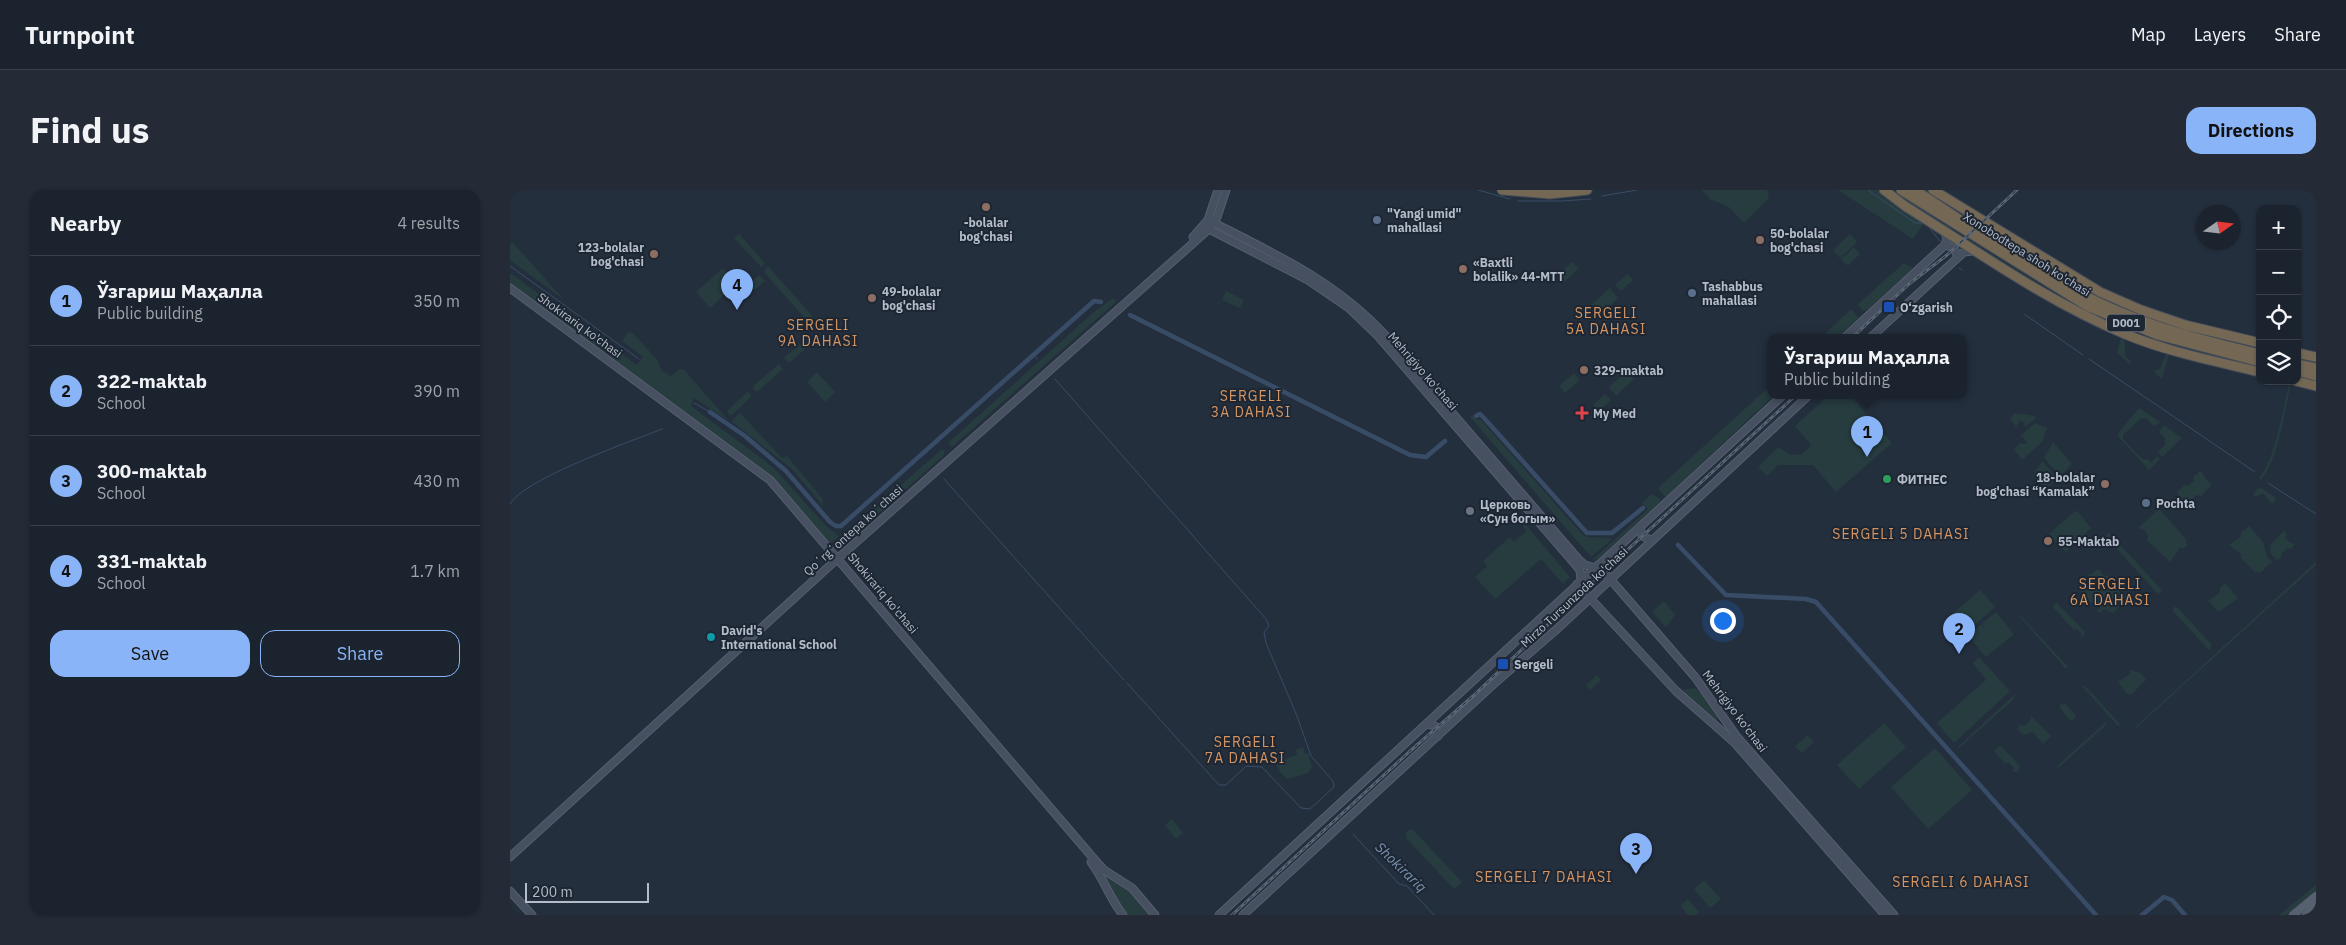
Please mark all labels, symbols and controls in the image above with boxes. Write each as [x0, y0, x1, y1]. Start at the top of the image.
text: Turnpoint [25, 19, 135, 51]
text: Map [2131, 23, 2166, 46]
text: Layers [2194, 23, 2246, 46]
text: Share [2274, 23, 2321, 46]
text: Find us [30, 107, 149, 153]
button: Directions [2186, 107, 2316, 154]
marker: -bolalar bog'chasi [980, 201, 992, 213]
north arrow [2196, 205, 2241, 250]
map controls [2256, 205, 2301, 385]
button: + [2256, 205, 2301, 250]
place label: "Yangi umid" mahallasi [1387, 206, 1461, 235]
text: Nearby [50, 209, 121, 237]
street label: Xonobodtepa shoh ko'chasi [1961, 209, 2093, 299]
text: 4 results [397, 213, 460, 233]
marker: "Yangi umid" mahallasi [1371, 214, 1383, 226]
place label: -bolalar bog'chasi [959, 215, 1013, 244]
place label: 50-bolalar bog'chasi [1770, 226, 1829, 255]
marker: 50-bolalar bog'chasi [1754, 234, 1766, 246]
place label: 123-bolalar bog'chasi [578, 240, 644, 269]
marker: 123-bolalar bog'chasi [648, 248, 660, 260]
button: − [2256, 250, 2301, 295]
place label: «Baxtli bolalik» 44-MTT [1473, 255, 1564, 284]
marker: «Baxtli bolalik» 44-MTT [1457, 263, 1469, 275]
pin: 4 [721, 269, 753, 310]
text: Ўзгариш Маҳалла [97, 279, 263, 303]
place label: Tashabbus mahallasi [1702, 279, 1763, 308]
place label: 49-bolalar bog'chasi [882, 284, 941, 313]
marker: Tashabbus mahallasi [1686, 287, 1698, 299]
street label: Shokirariq ko'chasi [535, 289, 625, 361]
text: 1 [61, 291, 71, 311]
text: 350 m [413, 291, 460, 311]
marker: 49-bolalar bog'chasi [866, 292, 878, 304]
button: locate [2256, 295, 2301, 340]
marker: O‘zgarish [1882, 300, 1896, 314]
place label: O‘zgarish [1900, 300, 1953, 315]
text: Public building [97, 303, 203, 323]
district label: SERGELI 5A DAHASI [1566, 304, 1646, 338]
road number: D001 [2107, 315, 2145, 332]
district label: SERGELI 9A DAHASI [778, 316, 858, 350]
street label: Mehrigiyo ko'chasi [1385, 329, 1461, 413]
popup [1767, 334, 1967, 399]
button: layers [2256, 340, 2301, 385]
text: Ўзгариш Маҳалла [1784, 345, 1950, 369]
place label: 329-maktab [1594, 363, 1664, 378]
marker: 329-maktab [1578, 364, 1590, 376]
text: 322-maktab [97, 369, 207, 393]
text: Public building [1784, 369, 1890, 389]
text: 2 [61, 381, 71, 401]
text: 390 m [413, 381, 460, 401]
district label: SERGELI 3A DAHASI [1211, 387, 1291, 421]
text: School [97, 393, 146, 413]
marker: My Med [1575, 406, 1589, 420]
place label: My Med [1593, 406, 1636, 421]
pin: 1 [1851, 416, 1883, 457]
text: 300-maktab [97, 459, 207, 483]
place label: 18-bolalar bog'chasi “Kamalak” [1976, 470, 2095, 499]
text: 3 [61, 471, 71, 491]
text: 430 m [413, 471, 460, 491]
place label: ФИТНЕС [1897, 472, 1948, 487]
marker: ФИТНЕС [1881, 473, 1893, 485]
marker: 18-bolalar bog'chasi “Kamalak” [2099, 478, 2111, 490]
street label: Qoʻrgʻontepa koʻchasi [800, 481, 906, 579]
text: School [97, 483, 146, 503]
place label: Pochta [2156, 496, 2195, 511]
place label: Церковь «Сун богым» [1480, 497, 1555, 526]
marker: Pochta [2140, 497, 2152, 509]
marker: Церковь «Сун богым» [1464, 505, 1476, 517]
district label: SERGELI 5 DAHASI [1832, 525, 1970, 543]
place label: 55-Maktab [2058, 534, 2119, 549]
marker: 55-Maktab [2042, 535, 2054, 547]
street label: Mirzo Tursunzoda ko'chasi [1517, 543, 1631, 651]
text: 331-maktab [97, 549, 207, 573]
street label: Shokirariq ko'chasi [845, 549, 921, 637]
text: 4 [61, 561, 71, 581]
text: 1.7 km [410, 561, 460, 581]
text: School [97, 573, 146, 593]
district label: SERGELI 6A DAHASI [2070, 575, 2150, 609]
your location [1710, 608, 1736, 634]
pin: 2 [1943, 613, 1975, 654]
place label: David's International School [721, 623, 837, 652]
button: Save [50, 630, 250, 677]
button: Share [260, 630, 460, 677]
marker: David's International School [705, 631, 717, 643]
marker: Sergeli [1496, 657, 1510, 671]
place label: Sergeli [1514, 657, 1553, 672]
street label: Mehrigiyo ko'chasi [1699, 667, 1771, 755]
district label: SERGELI 7A DAHASI [1205, 733, 1285, 767]
pin: 3 [1620, 833, 1652, 874]
water label: Shokirariq [1372, 838, 1430, 896]
district label: SERGELI 7 DAHASI [1475, 868, 1613, 886]
district label: SERGELI 6 DAHASI [1892, 873, 2030, 891]
scale bar [525, 880, 649, 903]
text: 200 m [532, 883, 573, 901]

